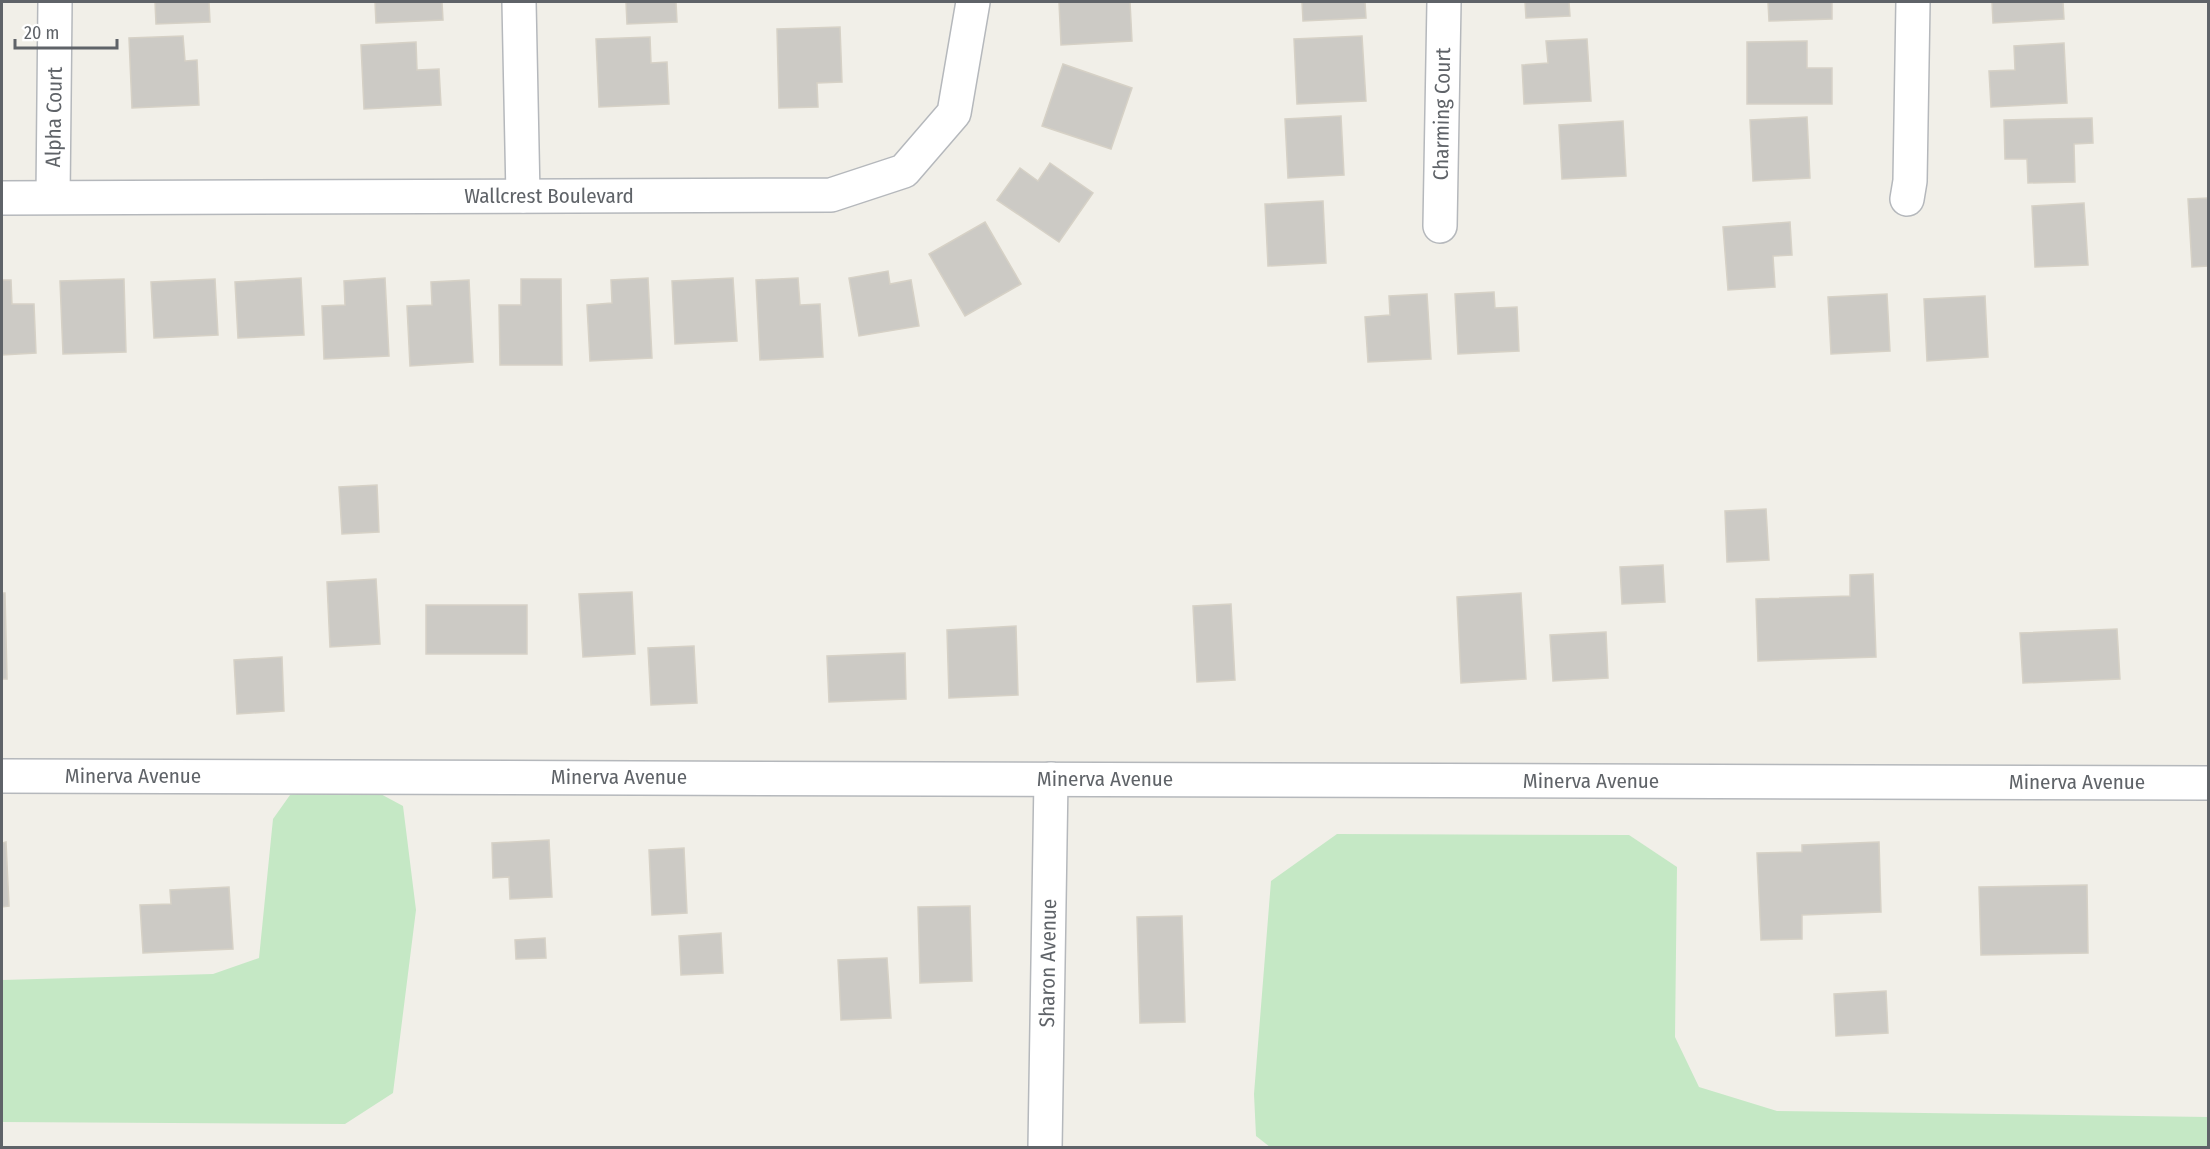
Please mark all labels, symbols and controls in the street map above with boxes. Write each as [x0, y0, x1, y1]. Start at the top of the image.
scale bar [15, 12, 117, 50]
text: 20 m [24, 22, 59, 44]
street label: Charming Court [1428, 47, 1456, 181]
street label: Alpha Court [40, 66, 68, 167]
street label: Wallcrest Boulevard [464, 183, 634, 209]
street label: Minerva Avenue [65, 763, 201, 789]
street label: Minerva Avenue [551, 764, 687, 790]
street label: Minerva Avenue [1037, 766, 1173, 792]
street label: Minerva Avenue [1523, 768, 1659, 794]
street label: Minerva Avenue [2009, 769, 2145, 795]
street label: Sharon Avenue [1034, 898, 1062, 1028]

